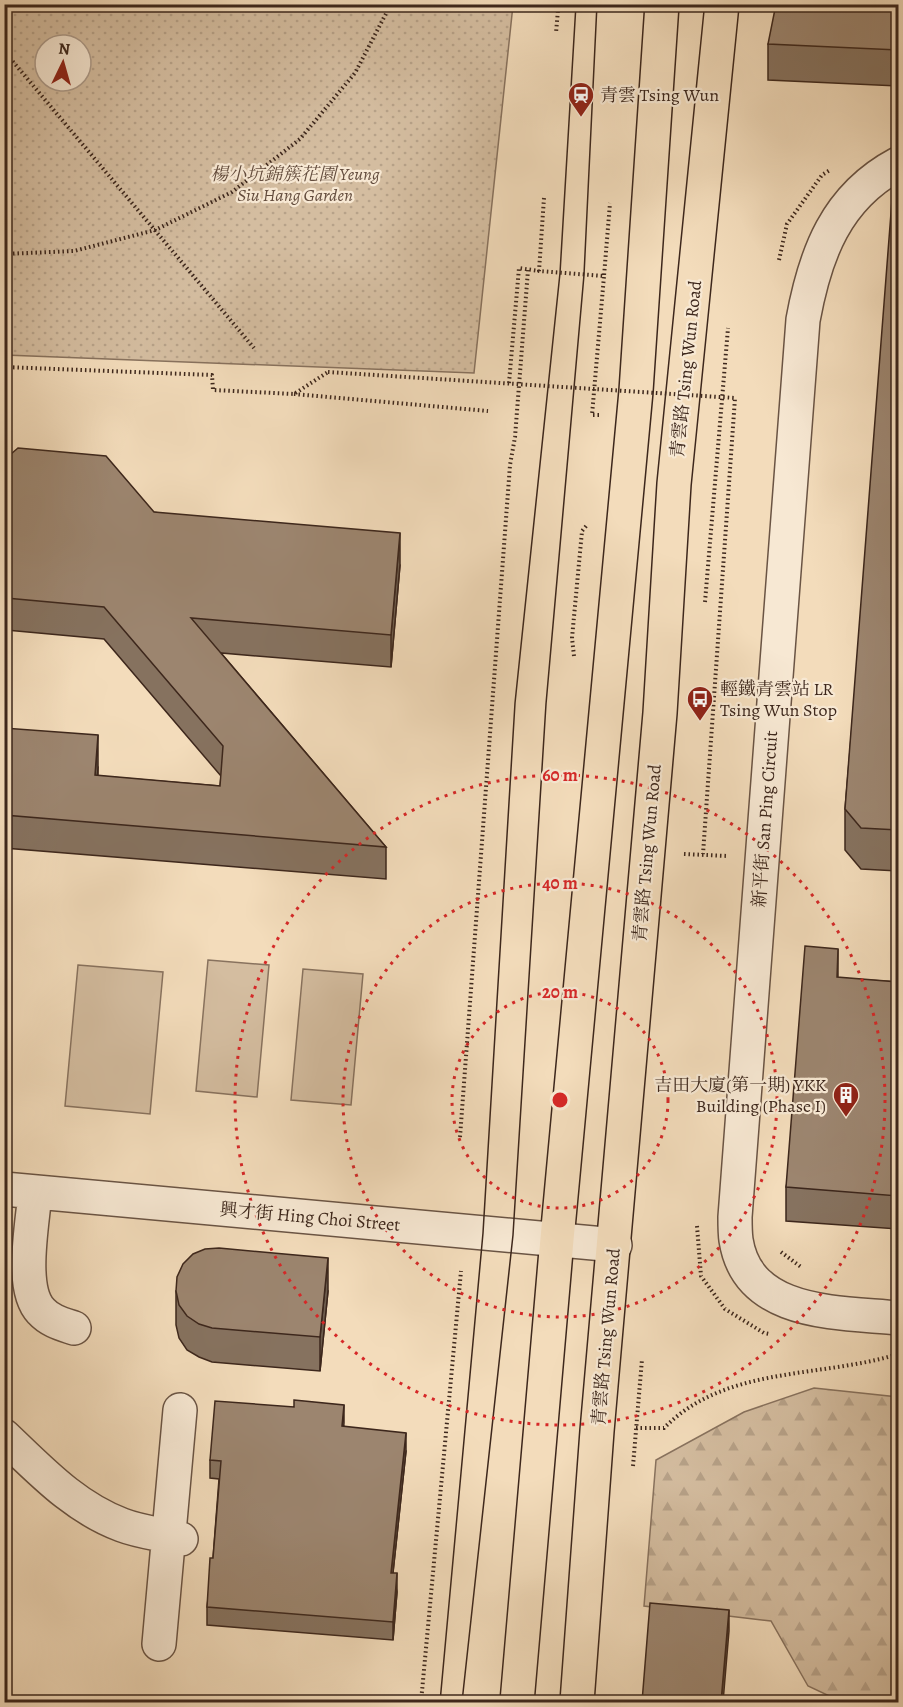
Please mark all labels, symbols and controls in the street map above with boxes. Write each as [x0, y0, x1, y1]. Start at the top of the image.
north arrow [33, 33, 93, 93]
text: N [57, 38, 71, 61]
station icon: 青雲 Tsing Wun [566, 80, 596, 118]
place label: 青雲 Tsing Wun [600, 83, 719, 107]
park label: 楊小坑錦簇花園 Yeung Siu Hang Garden [210, 162, 380, 207]
street label: 青雲路 Tsing Wun Road [665, 279, 707, 459]
place label: 輕鐵青雲站 LR Tsing Wun Stop [720, 677, 837, 722]
bus stop icon: 輕鐵青雲站 LR Tsing Wun Stop [685, 684, 715, 722]
street label: 新平街 San Ping Circuit [747, 730, 783, 908]
text: 60 m [542, 763, 578, 787]
street label: 青雲路 Tsing Wun Road [627, 763, 667, 943]
text: 40 m [542, 871, 578, 895]
text: 20 m [542, 980, 578, 1004]
place label: 吉田大廈(第一期) YKK Building (Phase I) [654, 1073, 827, 1118]
building icon: 吉田大廈(第一期) YKK Building (Phase I) [831, 1080, 861, 1118]
centre of rings [550, 1090, 570, 1110]
street label: 興才街 Hing Choi Street [219, 1197, 401, 1237]
street label: 青雲路 Tsing Wun Road [586, 1247, 626, 1427]

